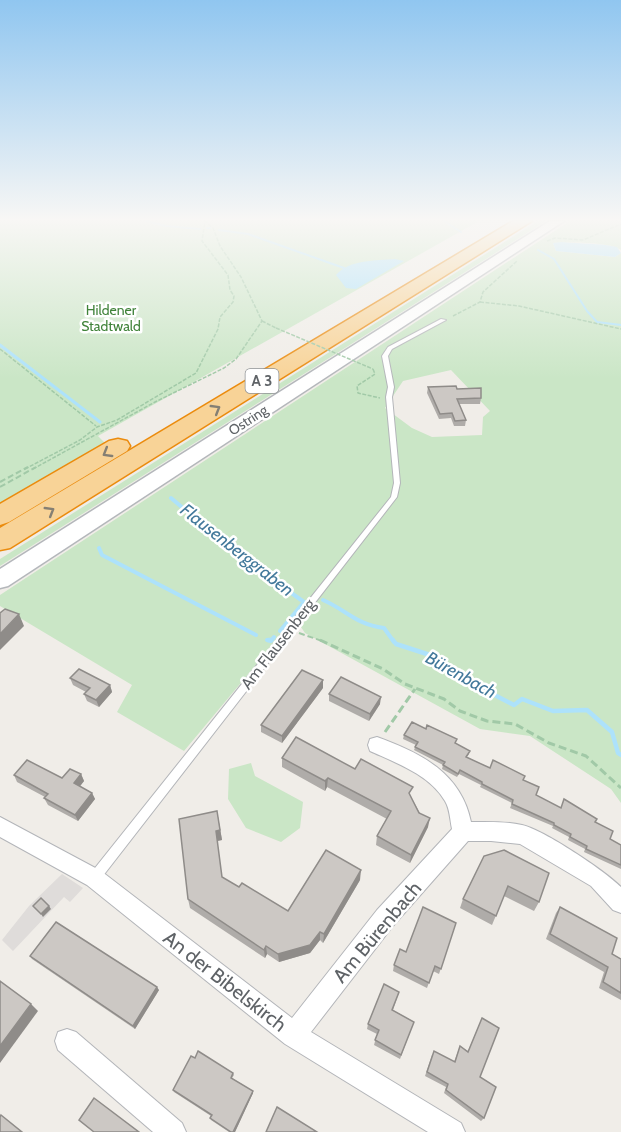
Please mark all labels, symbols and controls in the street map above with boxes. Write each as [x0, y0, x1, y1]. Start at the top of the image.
park label: Hildener Stadtwald [81, 301, 141, 335]
road number: A 3 [246, 369, 278, 393]
street label: Ostring [225, 400, 272, 439]
one-way arrow [210, 405, 220, 417]
one-way arrow [103, 446, 113, 457]
water label: Flausenberggraben [176, 499, 298, 601]
one-way arrow [44, 506, 54, 518]
street label: Am Flausenberg [237, 594, 320, 693]
water label: Bürenbach [422, 647, 500, 703]
street label: Am Bürenbach [328, 876, 426, 988]
street label: An der Bibelskirch [159, 925, 291, 1037]

